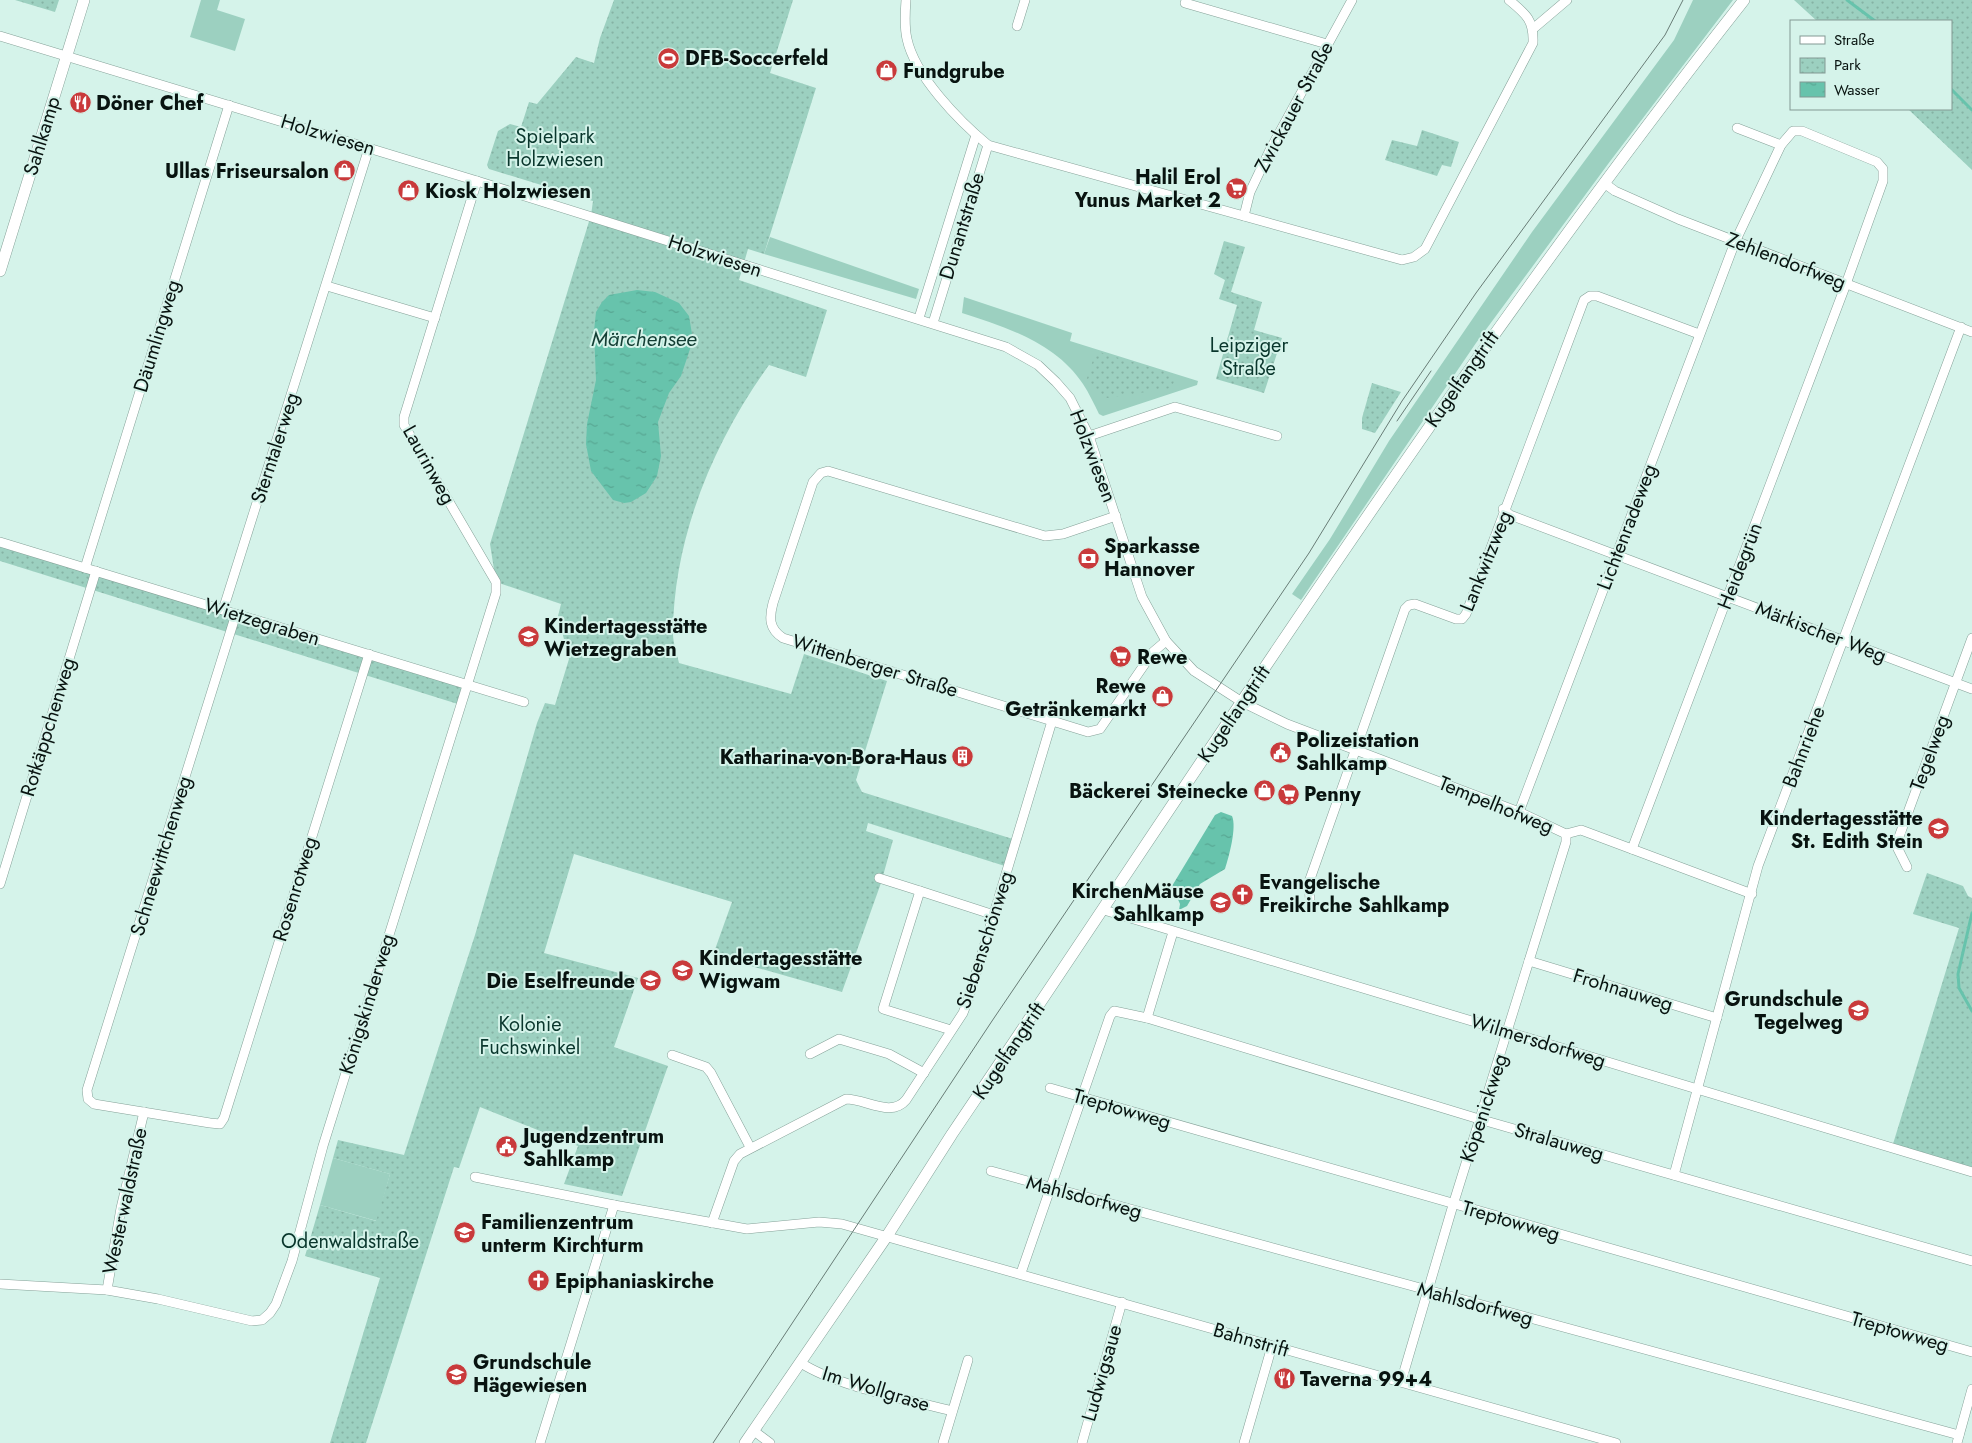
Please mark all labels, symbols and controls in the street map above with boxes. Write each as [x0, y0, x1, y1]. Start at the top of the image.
legend [1790, 20, 1952, 110]
text: Straße [1834, 29, 1875, 51]
street label: Zwickauer Straße [1247, 37, 1341, 177]
place label: DFB-Soccerfeld [685, 44, 828, 73]
sports icon: DFB-Soccerfeld [657, 46, 681, 70]
text: Park [1834, 54, 1861, 76]
place label: Fundgrube [903, 57, 1005, 86]
shop icon: Fundgrube [875, 59, 899, 83]
text: Wasser [1834, 79, 1880, 101]
place label: Döner Chef [96, 89, 204, 118]
restaurant icon: Döner Chef [68, 91, 92, 115]
street label: Sahlkamp [16, 93, 68, 179]
street label: Holzwiesen [277, 107, 379, 163]
park label: Spielpark Holzwiesen [506, 122, 604, 174]
place label: Ullas Friseursalon [165, 157, 329, 186]
shop icon: Ullas Friseursalon [333, 159, 357, 183]
place label: Halil Erol Yunus Market 2 [1074, 163, 1221, 215]
street label: Dunantstraße [932, 169, 992, 283]
supermarket icon: Halil Erol Yunus Market 2 [1225, 176, 1249, 200]
place label: Kiosk Holzwiesen [425, 177, 591, 206]
shop icon: Kiosk Holzwiesen [397, 179, 421, 203]
street label: Zehlendorfweg [1722, 225, 1850, 297]
street label: Holzwiesen [664, 227, 766, 285]
street label: Däumlingweg [126, 276, 188, 396]
water label: Märchensee [591, 324, 697, 354]
street label: Kugelfangtrift [1418, 325, 1506, 433]
park label: Leipziger Straße [1210, 331, 1288, 383]
street label: Sterntalerweg [243, 389, 307, 507]
street label: Holzwiesen [1062, 405, 1124, 507]
street label: Laurinweg [395, 420, 463, 510]
street label: Lichtenradeweg [1590, 460, 1664, 594]
street label: Lankwitzweg [1453, 506, 1519, 616]
street label: Heidegrün [1710, 518, 1770, 614]
place label: Sparkasse Hannover [1104, 532, 1200, 584]
bank icon: Sparkasse Hannover [1076, 546, 1100, 570]
street label: Wietzegraben [201, 591, 323, 653]
street label: Märkischer Weg [1751, 594, 1891, 670]
place label: Kindertagesstätte Wietzegraben [544, 612, 707, 664]
school or university icon: Kindertagesstätte Wietzegraben [516, 625, 540, 649]
street label: Wittenberger Straße [788, 627, 962, 705]
place label: Rewe [1137, 643, 1187, 672]
supermarket icon: Rewe [1109, 645, 1133, 669]
street label: Rotkäppchenweg [13, 654, 83, 800]
street label: Kugelfangtrift [1191, 659, 1277, 769]
place label: Rewe Getränkemarkt [1005, 672, 1147, 724]
shop icon: Rewe Getränkemarkt [1150, 685, 1174, 709]
street label: Bahnriehe [1775, 702, 1833, 792]
street label: Tegelweg [1903, 711, 1957, 795]
place label: Polizeistation Sahlkamp [1296, 726, 1419, 778]
public building icon: Polizeistation Sahlkamp [1268, 740, 1292, 764]
place label: Katharina-von-Bora-Haus [720, 743, 947, 772]
building icon: Katharina-von-Bora-Haus [951, 745, 975, 769]
street label: Tempelhofweg [1434, 769, 1558, 841]
street label: Schneewittchenweg [123, 772, 199, 940]
place label: Bäckerei Steinecke [1069, 777, 1248, 806]
shop icon: Bäckerei Steinecke [1252, 779, 1276, 803]
place label: Penny [1304, 780, 1361, 809]
supermarket icon: Penny [1276, 782, 1300, 806]
place label: Kindertagesstätte St. Edith Stein [1760, 804, 1923, 856]
school or university icon: Kindertagesstätte St. Edith Stein [1927, 817, 1951, 841]
street label: Rosenrotweg [265, 833, 325, 945]
street label: Siebenschönweg [949, 867, 1021, 1013]
place label: Evangelische Freikirche Sahlkamp [1259, 868, 1449, 920]
place label: KirchenMäuse Sahlkamp [1072, 877, 1204, 929]
church icon: Evangelische Freikirche Sahlkamp [1231, 882, 1255, 906]
school or university icon: KirchenMäuse Sahlkamp [1208, 891, 1232, 915]
street label: Königskinderweg [332, 930, 402, 1078]
place label: Kindertagesstätte Wigwam [699, 944, 862, 996]
school or university icon: Kindertagesstätte Wigwam [671, 958, 695, 982]
street label: Frohnauweg [1569, 961, 1677, 1019]
place label: Die Eselfreunde [486, 967, 635, 996]
school or university icon: Die Eselfreunde [639, 969, 663, 993]
place label: Grundschule Tegelweg [1724, 985, 1843, 1037]
street label: Kugelfangtrift [966, 996, 1052, 1106]
school or university icon: Grundschule Tegelweg [1847, 999, 1871, 1023]
street label: Wilmersdorfweg [1467, 1007, 1609, 1075]
park label: Kolonie Fuchswinkel [480, 1010, 580, 1062]
street label: Köpenickweg [1453, 1050, 1515, 1166]
street label: Treptowweg [1070, 1081, 1174, 1137]
street label: Stralauweg [1511, 1115, 1607, 1169]
place label: Jugendzentrum Sahlkamp [519, 1122, 664, 1174]
street label: Westerwaldstraße [95, 1125, 155, 1277]
public building icon: Jugendzentrum Sahlkamp [495, 1135, 519, 1159]
street label: Mahlsdorfweg [1023, 1168, 1145, 1226]
street label: Treptowweg [1459, 1193, 1563, 1249]
place label: Familienzentrum unterm Kirchturm [481, 1208, 644, 1260]
school or university icon: Familienzentrum unterm Kirchturm [453, 1221, 477, 1245]
park label: Odenwaldstraße [281, 1227, 419, 1256]
place label: Epiphaniaskirche [555, 1267, 714, 1296]
church icon: Epiphaniaskirche [527, 1269, 551, 1293]
street label: Mahlsdorfweg [1414, 1275, 1536, 1333]
street label: Treptowweg [1848, 1304, 1952, 1360]
street label: Bahnstrift [1210, 1315, 1292, 1365]
street label: Ludwigsaue [1074, 1321, 1130, 1425]
place label: Grundschule Hägewiesen [473, 1348, 592, 1400]
street label: Im Wollgrase [819, 1359, 933, 1419]
school or university icon: Grundschule Hägewiesen [445, 1362, 469, 1386]
place label: Taverna 99+4 [1300, 1365, 1432, 1394]
restaurant icon: Taverna 99+4 [1272, 1367, 1296, 1391]

